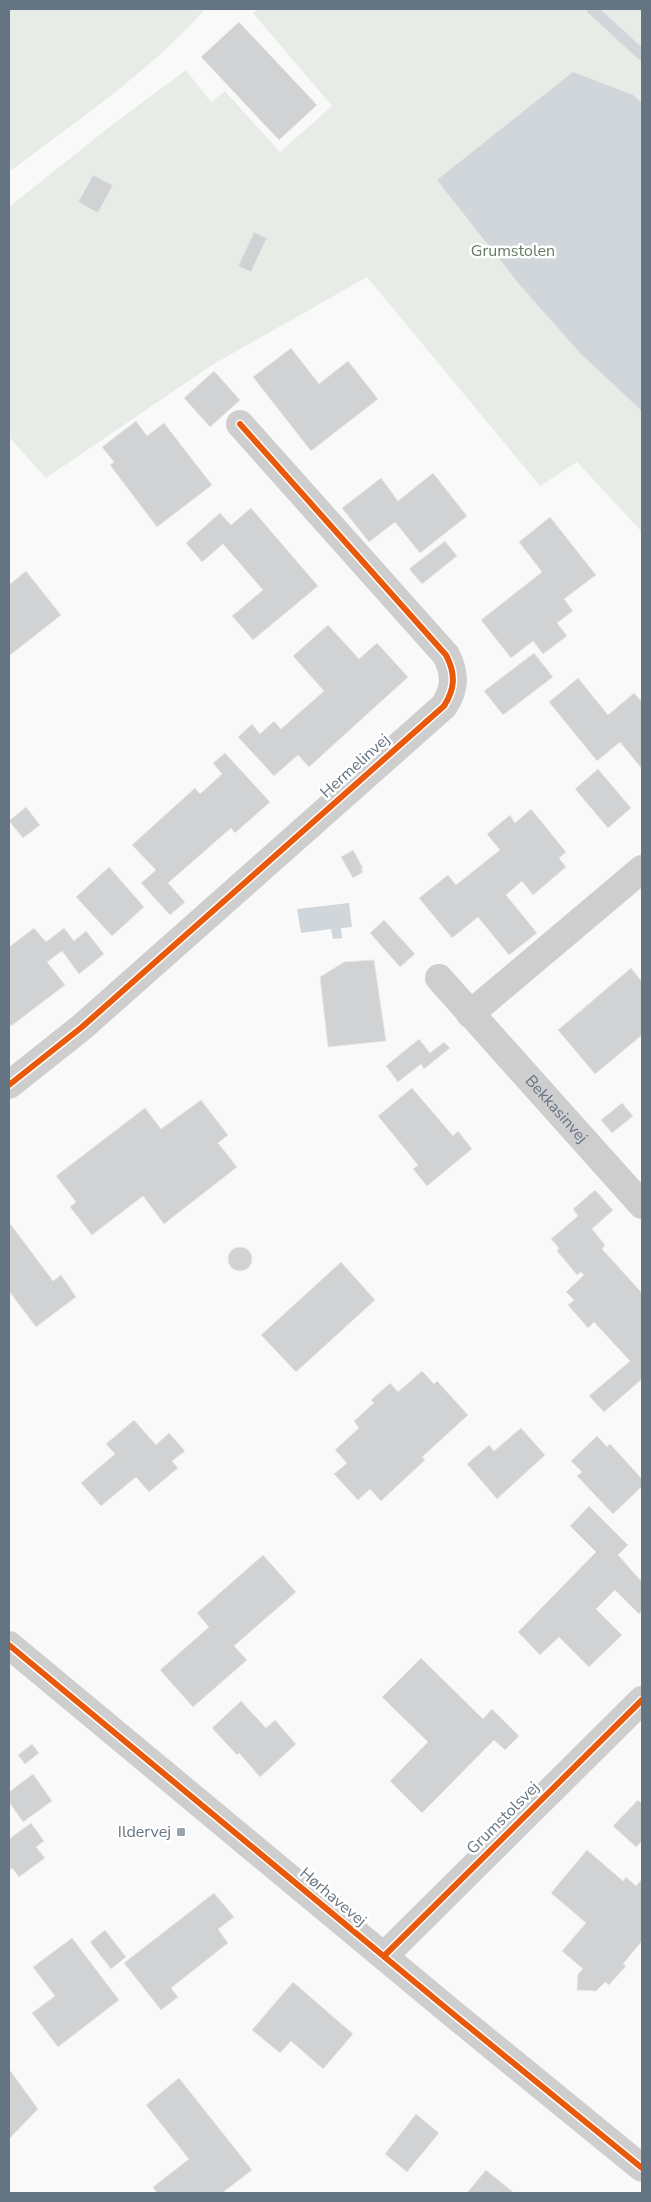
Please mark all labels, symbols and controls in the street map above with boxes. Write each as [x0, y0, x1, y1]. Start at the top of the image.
park label: Grumstolen [471, 240, 555, 262]
street label: Hermelinvej [315, 729, 395, 803]
street label: Bekkasinvej [520, 1070, 593, 1148]
street label: Grumstolsvej [462, 1777, 544, 1859]
place label: Ildervej [118, 1821, 171, 1843]
marker: Ildervej [175, 1826, 187, 1838]
street label: Hørhavevej [295, 1862, 371, 1932]

